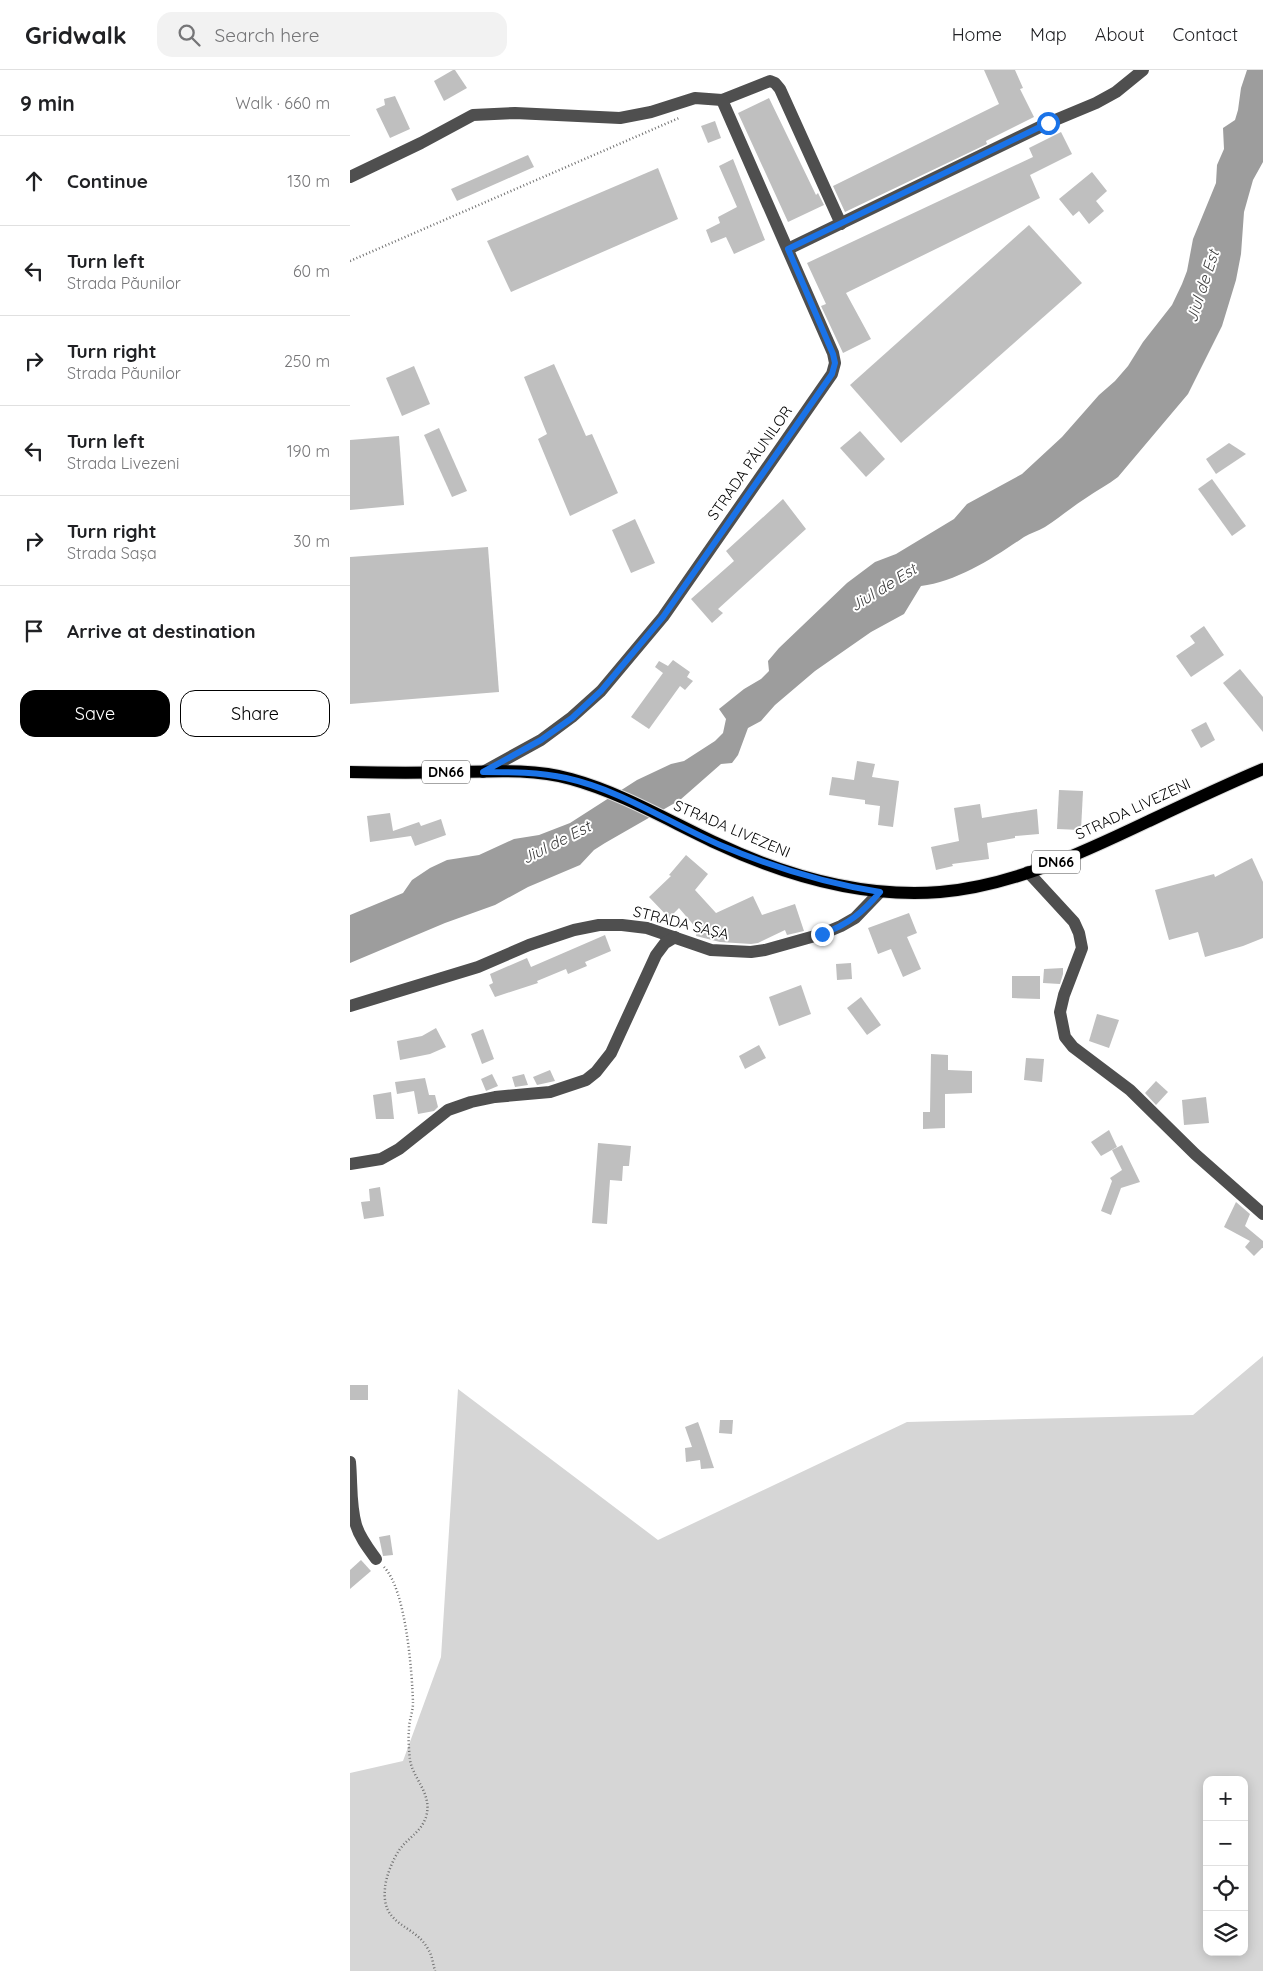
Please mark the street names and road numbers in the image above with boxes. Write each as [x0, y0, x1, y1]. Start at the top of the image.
street label: STRADA PĂUNILOR [703, 402, 796, 524]
road number: DN66 [422, 760, 470, 784]
street label: STRADA LIVEZENI [1072, 774, 1193, 844]
street label: STRADA LIVEZENI [671, 795, 793, 862]
road number: DN66 [1032, 850, 1080, 874]
street label: STRADA SAŞA [631, 901, 731, 944]

